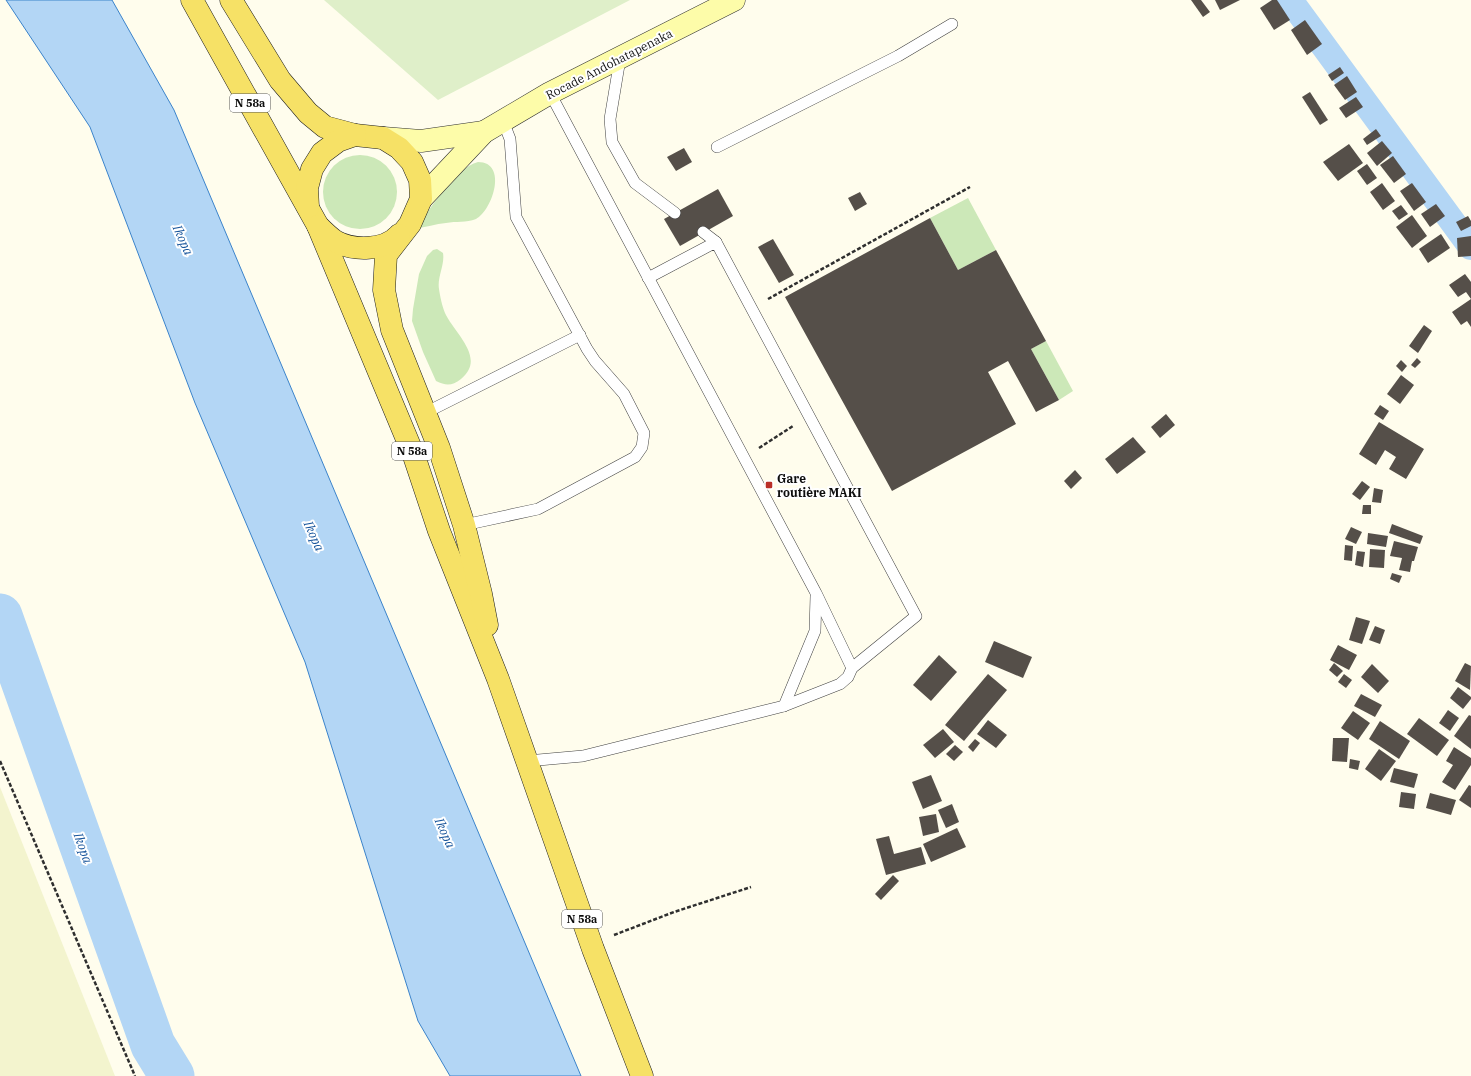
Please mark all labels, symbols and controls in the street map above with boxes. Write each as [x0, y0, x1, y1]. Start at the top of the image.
street label: Rocade Andohatapenaka [543, 25, 675, 103]
road number: N 58a [230, 94, 270, 112]
water label: Ikopa [168, 221, 197, 258]
road number: N 58a [392, 442, 432, 460]
place label: Gare routière MAKI [777, 471, 862, 500]
marker: Gare routière MAKI [764, 480, 774, 490]
water label: Ikopa [299, 517, 328, 554]
water label: Ikopa [430, 814, 459, 851]
water label: Ikopa [69, 829, 96, 866]
road number: N 58a [562, 910, 602, 928]

